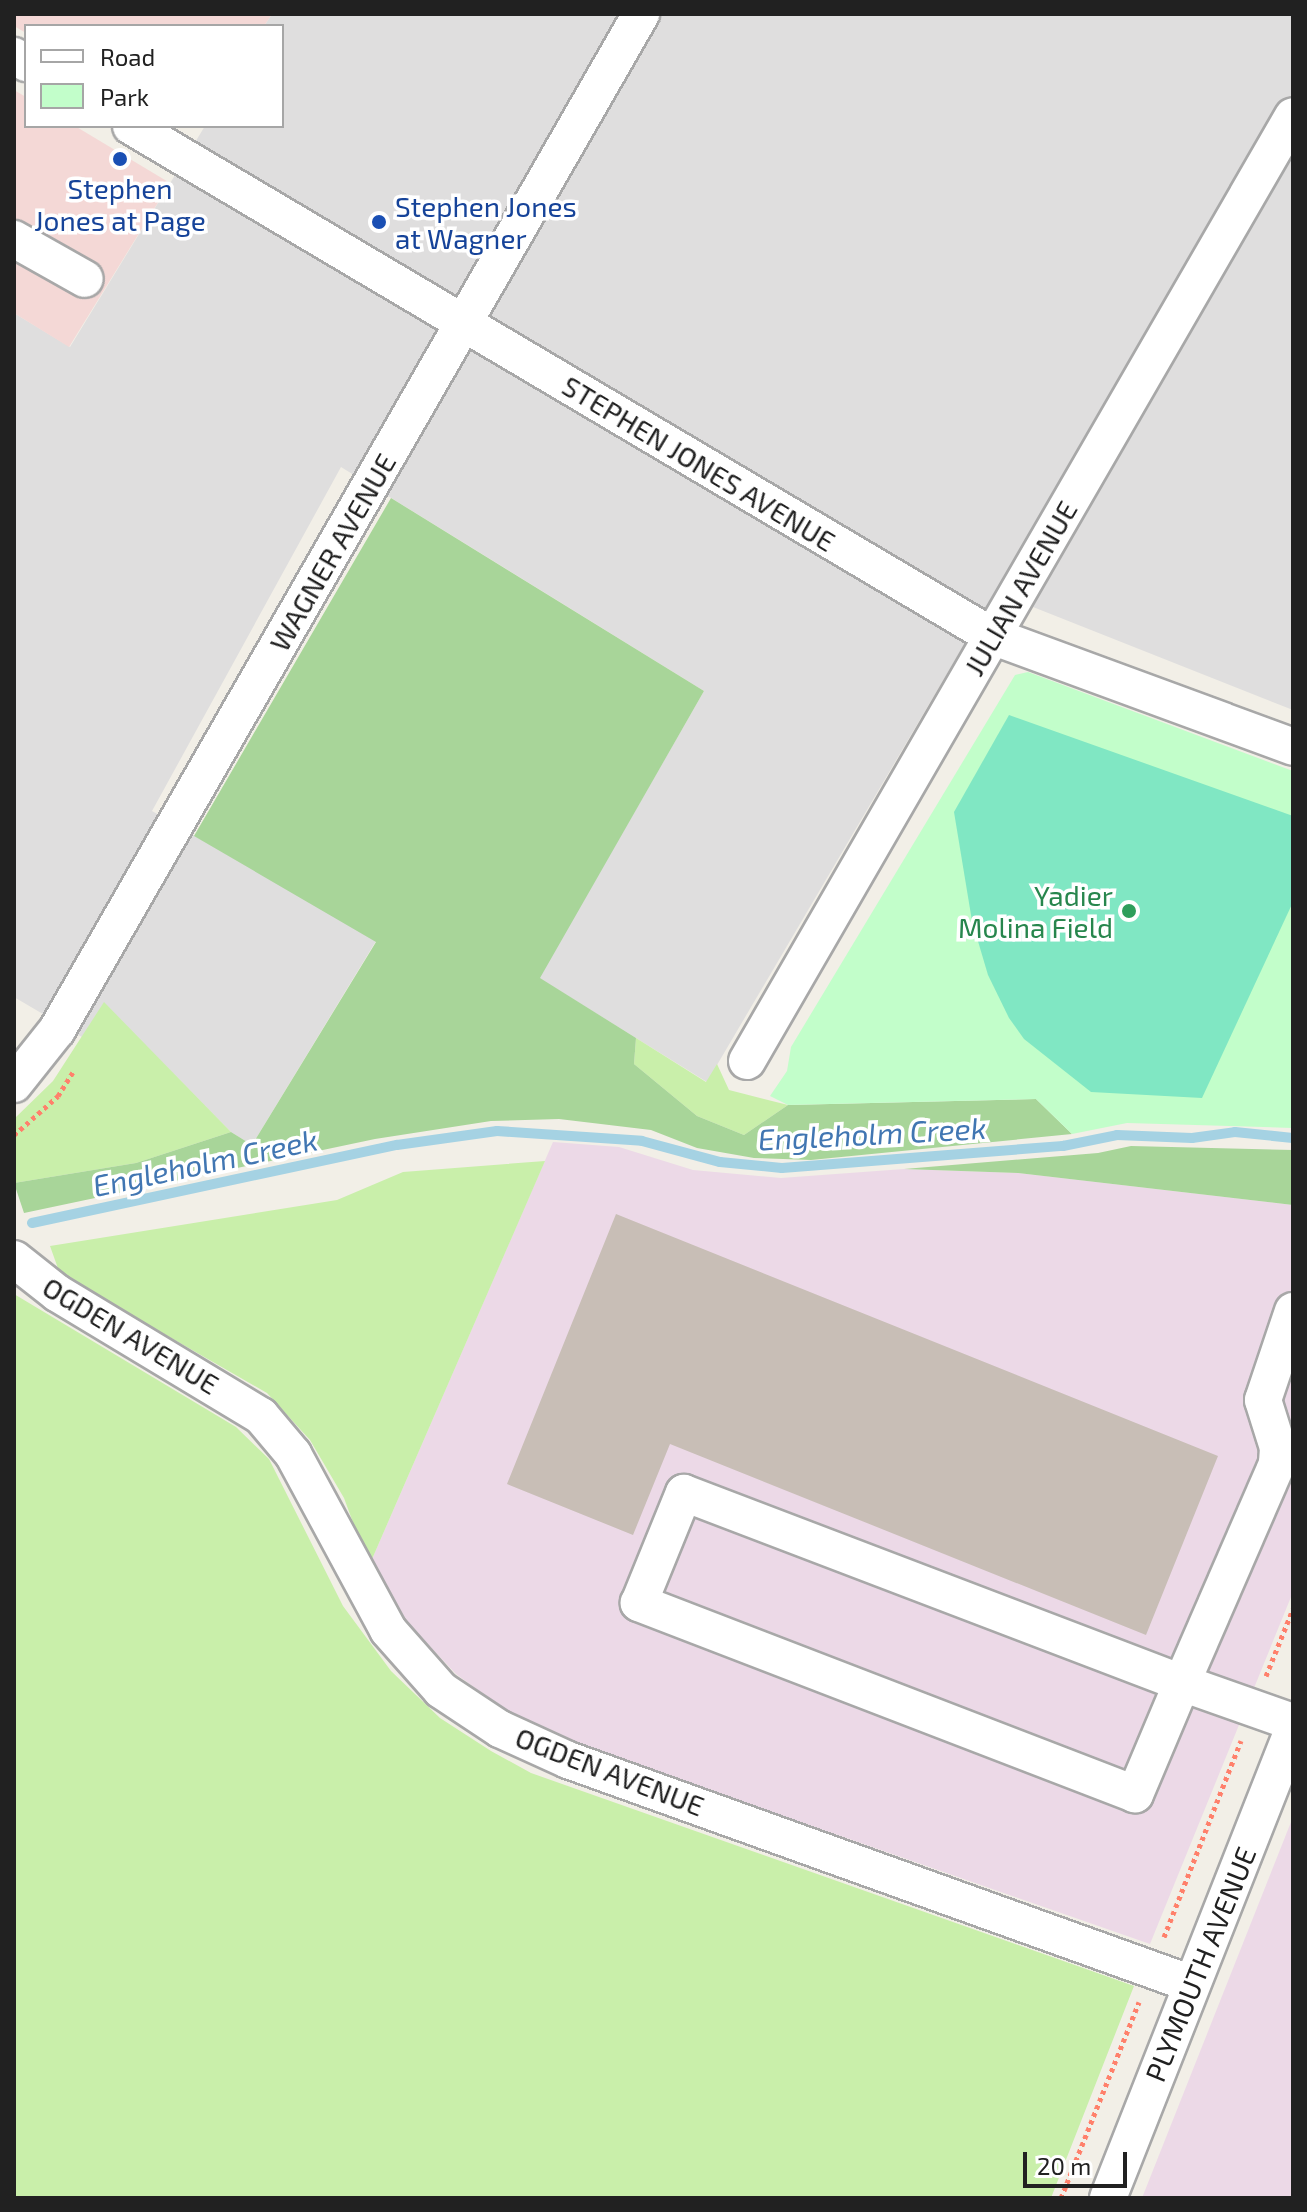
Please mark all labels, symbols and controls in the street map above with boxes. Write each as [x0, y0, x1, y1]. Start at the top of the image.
legend [24, 24, 284, 128]
text: Road [100, 42, 155, 71]
text: Park [100, 82, 149, 111]
marker: Stephen Jones at Page [111, 150, 129, 168]
place label: Stephen Jones at Page [34, 171, 206, 237]
place label: Stephen Jones at Wagner [395, 189, 577, 255]
marker: Stephen Jones at Wagner [370, 213, 388, 231]
street label: STEPHEN JONES AVENUE [556, 368, 842, 558]
street label: WAGNER AVENUE [262, 447, 402, 657]
street label: JULIAN AVENUE [956, 494, 1084, 682]
place label: Yadier Molina Field [958, 878, 1113, 944]
marker: Yadier Molina Field [1120, 902, 1138, 920]
water label: Engleholm Creek [757, 1109, 987, 1157]
water label: Engleholm Creek [89, 1121, 321, 1203]
street label: OGDEN AVENUE [37, 1269, 225, 1401]
street label: OGDEN AVENUE [511, 1720, 709, 1822]
street label: PLYMOUTH AVENUE [1137, 1842, 1263, 2086]
scale bar [1027, 2136, 1131, 2186]
text: 20 m [1037, 2151, 1091, 2180]

